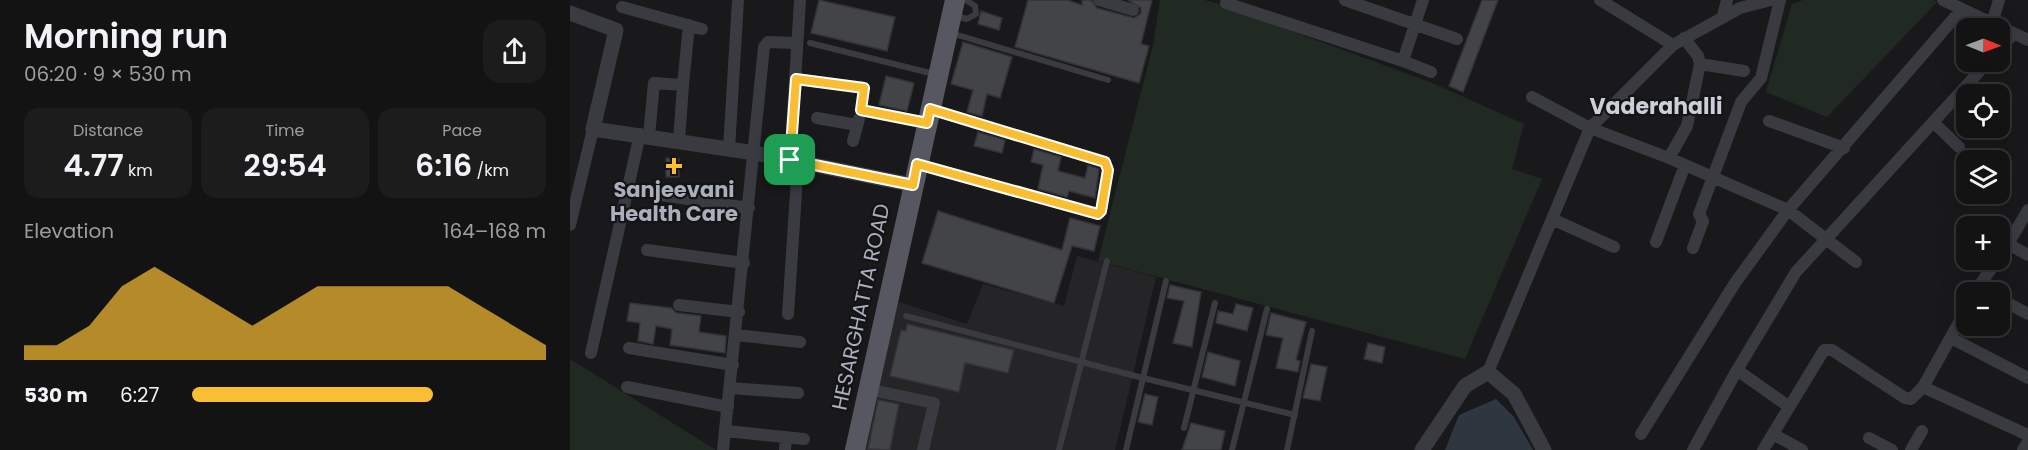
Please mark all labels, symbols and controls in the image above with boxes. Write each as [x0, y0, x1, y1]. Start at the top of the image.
text: Morning run [24, 13, 228, 60]
north arrow [1956, 18, 2010, 72]
map controls [1956, 18, 2010, 336]
button: share [483, 20, 546, 83]
text: 06:20 · 9 × 530 m [24, 60, 191, 88]
button: locate [1956, 84, 2010, 138]
district label: Vaderahalli [1589, 91, 1723, 122]
text: Distance [73, 119, 143, 142]
text: Time [266, 119, 305, 142]
text: Pace [442, 119, 482, 142]
pin [764, 134, 815, 185]
icon: arrive [773, 143, 806, 176]
text: 4.77 [63, 144, 124, 187]
text: 29:54 [243, 144, 327, 187]
text: 6:16 [415, 144, 472, 187]
button: layers [1956, 150, 2010, 204]
marker: Sanjeevani Health Care [665, 157, 683, 175]
text: km [124, 159, 153, 182]
text: /km [472, 159, 509, 182]
place label: Sanjeevani Health Care [610, 175, 738, 228]
street label: HESARGHATTA ROAD [824, 201, 897, 413]
button: + [1956, 216, 2010, 270]
text: Elevation [24, 217, 114, 245]
text: 164–168 m [443, 217, 546, 245]
button: − [1956, 282, 2010, 336]
text: 530 m [24, 381, 88, 409]
text: 6:27 [120, 381, 159, 409]

